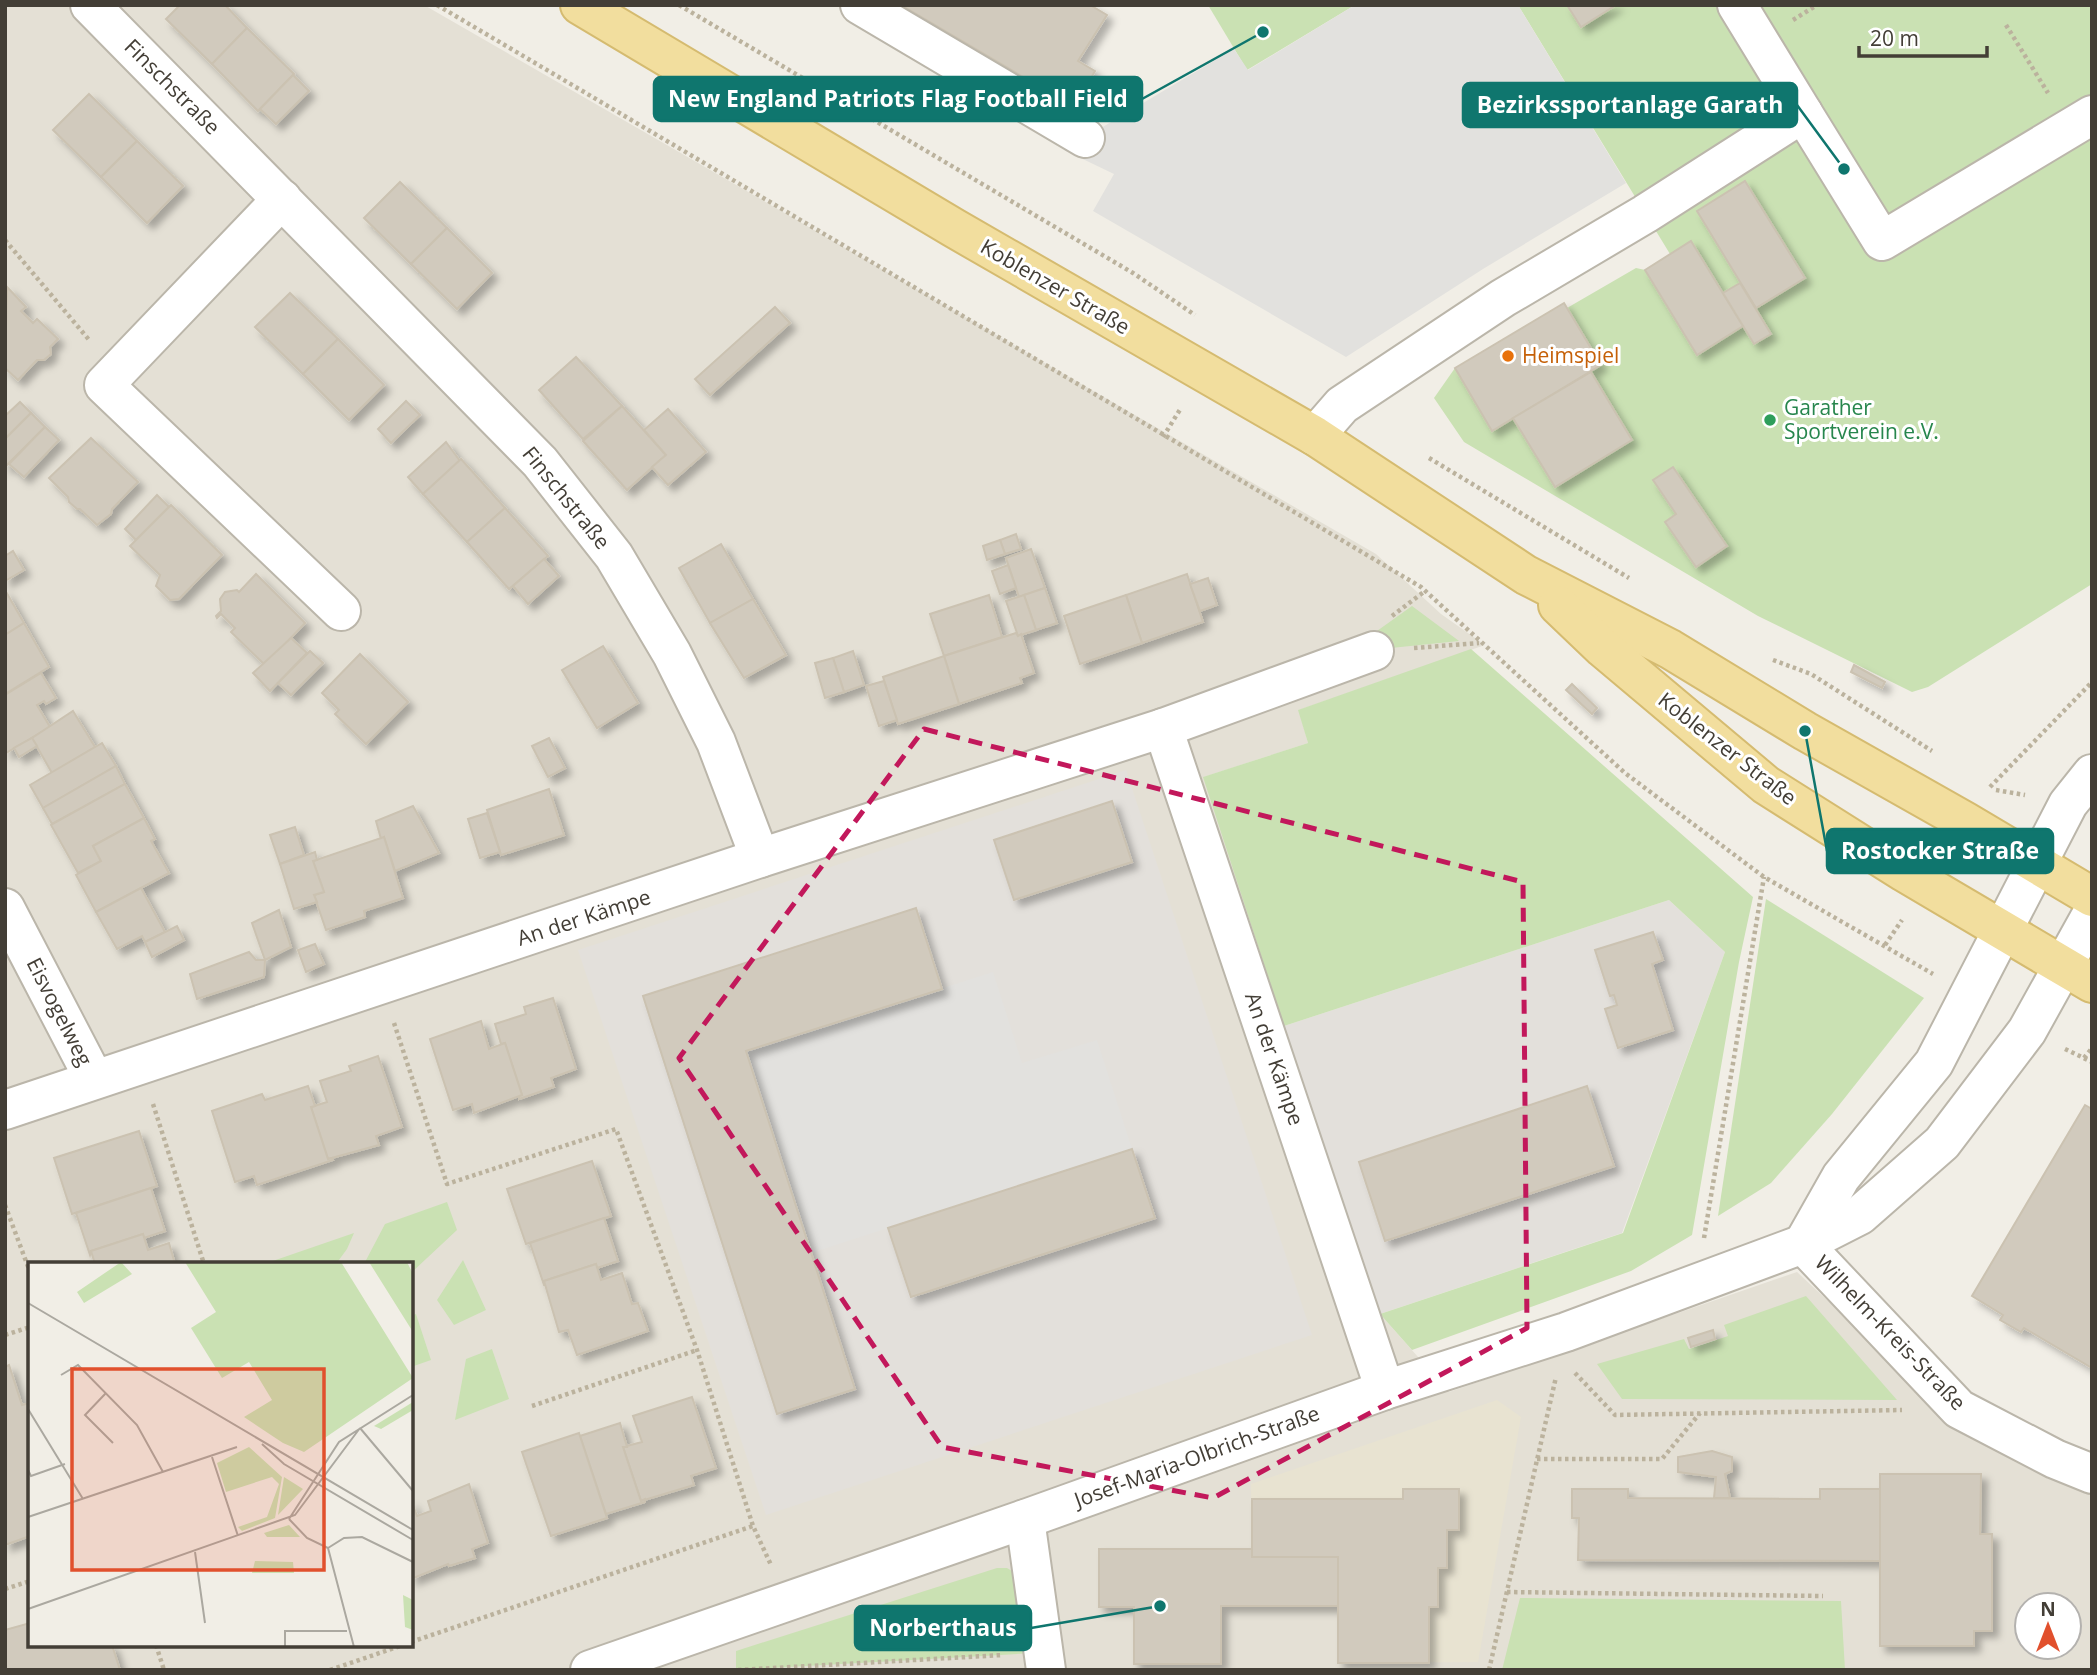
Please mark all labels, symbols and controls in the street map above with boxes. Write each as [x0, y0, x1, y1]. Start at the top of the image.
scale bar [1859, 14, 1987, 58]
text: 20 m [1870, 24, 1919, 52]
street label: Finschstraße [119, 32, 227, 140]
callout: New England Patriots Flag Football Field [654, 77, 1142, 121]
text: New England Patriots Flag Football Field [668, 82, 1128, 114]
callout: Bezirkssportanlage Garath [1463, 83, 1797, 127]
text: Bezirkssportanlage Garath [1477, 88, 1783, 120]
street label: Koblenzer Straße [976, 232, 1135, 340]
place label: Heimspiel [1522, 341, 1619, 369]
marker: Heimspiel [1500, 348, 1516, 364]
place label: Garather Sportverein e.V. [1784, 393, 1939, 445]
marker: Garather Sportverein e.V. [1762, 412, 1778, 428]
street label: Finschstraße [517, 440, 617, 555]
street label: Koblenzer Straße [1653, 685, 1802, 811]
callout: Rostocker Straße [1827, 829, 2053, 873]
text: Rostocker Straße [1841, 834, 2039, 866]
street label: An der Kämpe [513, 882, 654, 952]
street label: Eisvogelweg [21, 953, 99, 1071]
street label: An der Kämpe [1239, 988, 1311, 1129]
street label: Wilhelm-Kreis-Straße [1809, 1249, 1972, 1416]
inset map [28, 1262, 413, 1647]
street label: Josef-Maria-Olbrich-Straße [1068, 1399, 1323, 1514]
north arrow [2013, 1591, 2083, 1661]
text: N [2040, 1596, 2056, 1622]
callout: Norberthaus [855, 1606, 1031, 1650]
text: Norberthaus [869, 1611, 1017, 1643]

